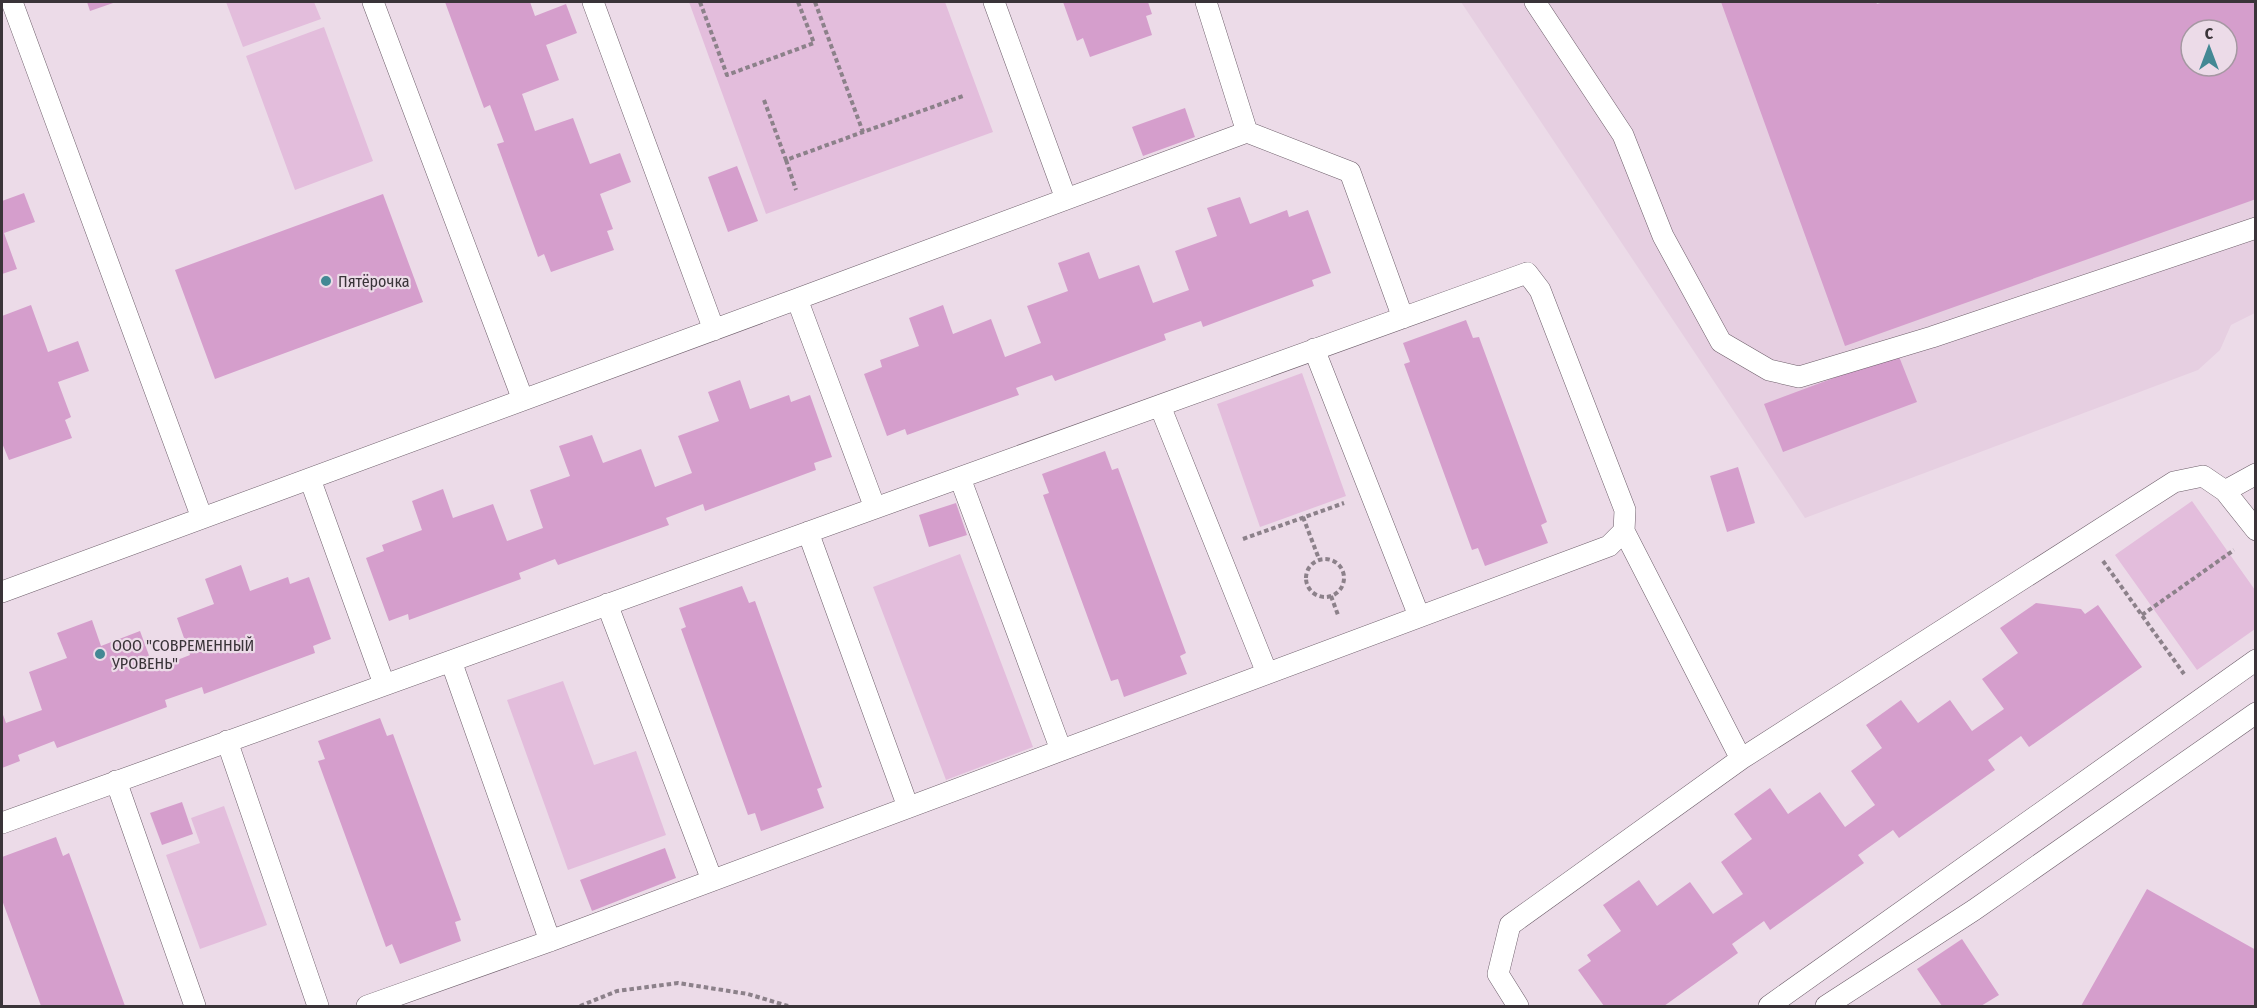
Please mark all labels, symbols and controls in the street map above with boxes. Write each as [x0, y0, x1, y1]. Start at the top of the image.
north arrow [2179, 18, 2239, 78]
text: С [2205, 24, 2214, 43]
place label: Пятёрочка [338, 272, 410, 291]
marker: Пятёрочка [319, 274, 333, 288]
place label: ООО "СОВРЕМЕННЫЙ УРОВЕНЬ" [111, 636, 254, 673]
marker: ООО "СОВРЕМЕННЫЙ УРОВЕНЬ" [93, 647, 107, 661]

